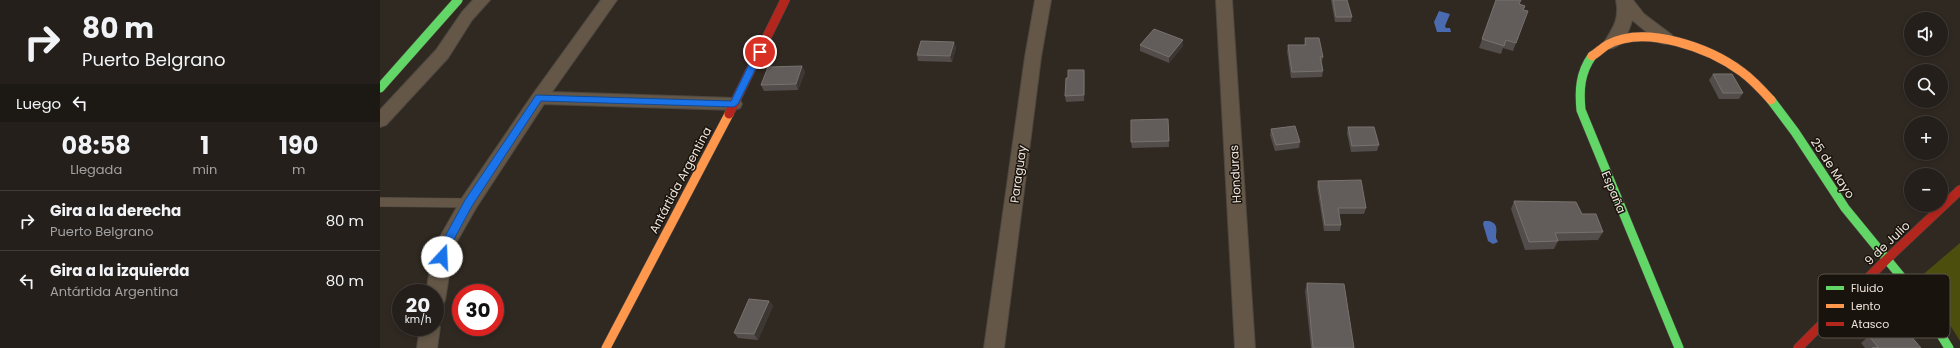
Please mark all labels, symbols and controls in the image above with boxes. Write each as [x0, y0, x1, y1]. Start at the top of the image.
text: 80 m [82, 9, 154, 48]
map controls [1904, 12, 1948, 212]
button: sound [1904, 12, 1948, 56]
icon: right [16, 16, 68, 68]
pin [743, 35, 777, 69]
icon: arrive [749, 41, 771, 63]
text: Puerto Belgrano [82, 47, 225, 72]
button: search [1904, 64, 1948, 108]
icon: left [69, 92, 91, 114]
text: Luego [16, 93, 61, 114]
button: + [1904, 116, 1948, 160]
street label: Antártida Argentina [645, 124, 715, 236]
text: 08:58 [62, 129, 131, 162]
text: 1 [200, 129, 209, 162]
text: 190 [279, 129, 318, 162]
street label: 25 de Mayo [1807, 134, 1859, 202]
street label: Paraguay [1006, 144, 1031, 204]
street label: Honduras [1225, 144, 1245, 204]
text: Llegada [70, 160, 122, 179]
text: min [192, 160, 217, 179]
text: m [292, 160, 305, 179]
street label: España [1597, 168, 1631, 216]
button: − [1904, 168, 1948, 212]
text: Gira a la derecha [50, 200, 181, 221]
icon: right [16, 210, 38, 232]
text: 80 m [326, 210, 364, 231]
street label: 9 de Julio [1861, 217, 1914, 269]
text: Puerto Belgrano [50, 222, 154, 241]
position arrow [421, 236, 463, 278]
text: Gira a la izquierda [50, 260, 189, 281]
icon: left [16, 270, 38, 292]
text: 80 m [326, 270, 364, 291]
legend [1818, 274, 1950, 338]
text: Fluido [1851, 280, 1883, 296]
text: Antártida Argentina [50, 282, 178, 301]
speed limit sign: 30 [452, 284, 504, 336]
text: 20 [406, 291, 430, 319]
text: Lento [1851, 298, 1881, 314]
text: km/h [405, 312, 431, 327]
text: Atasco [1851, 316, 1889, 332]

